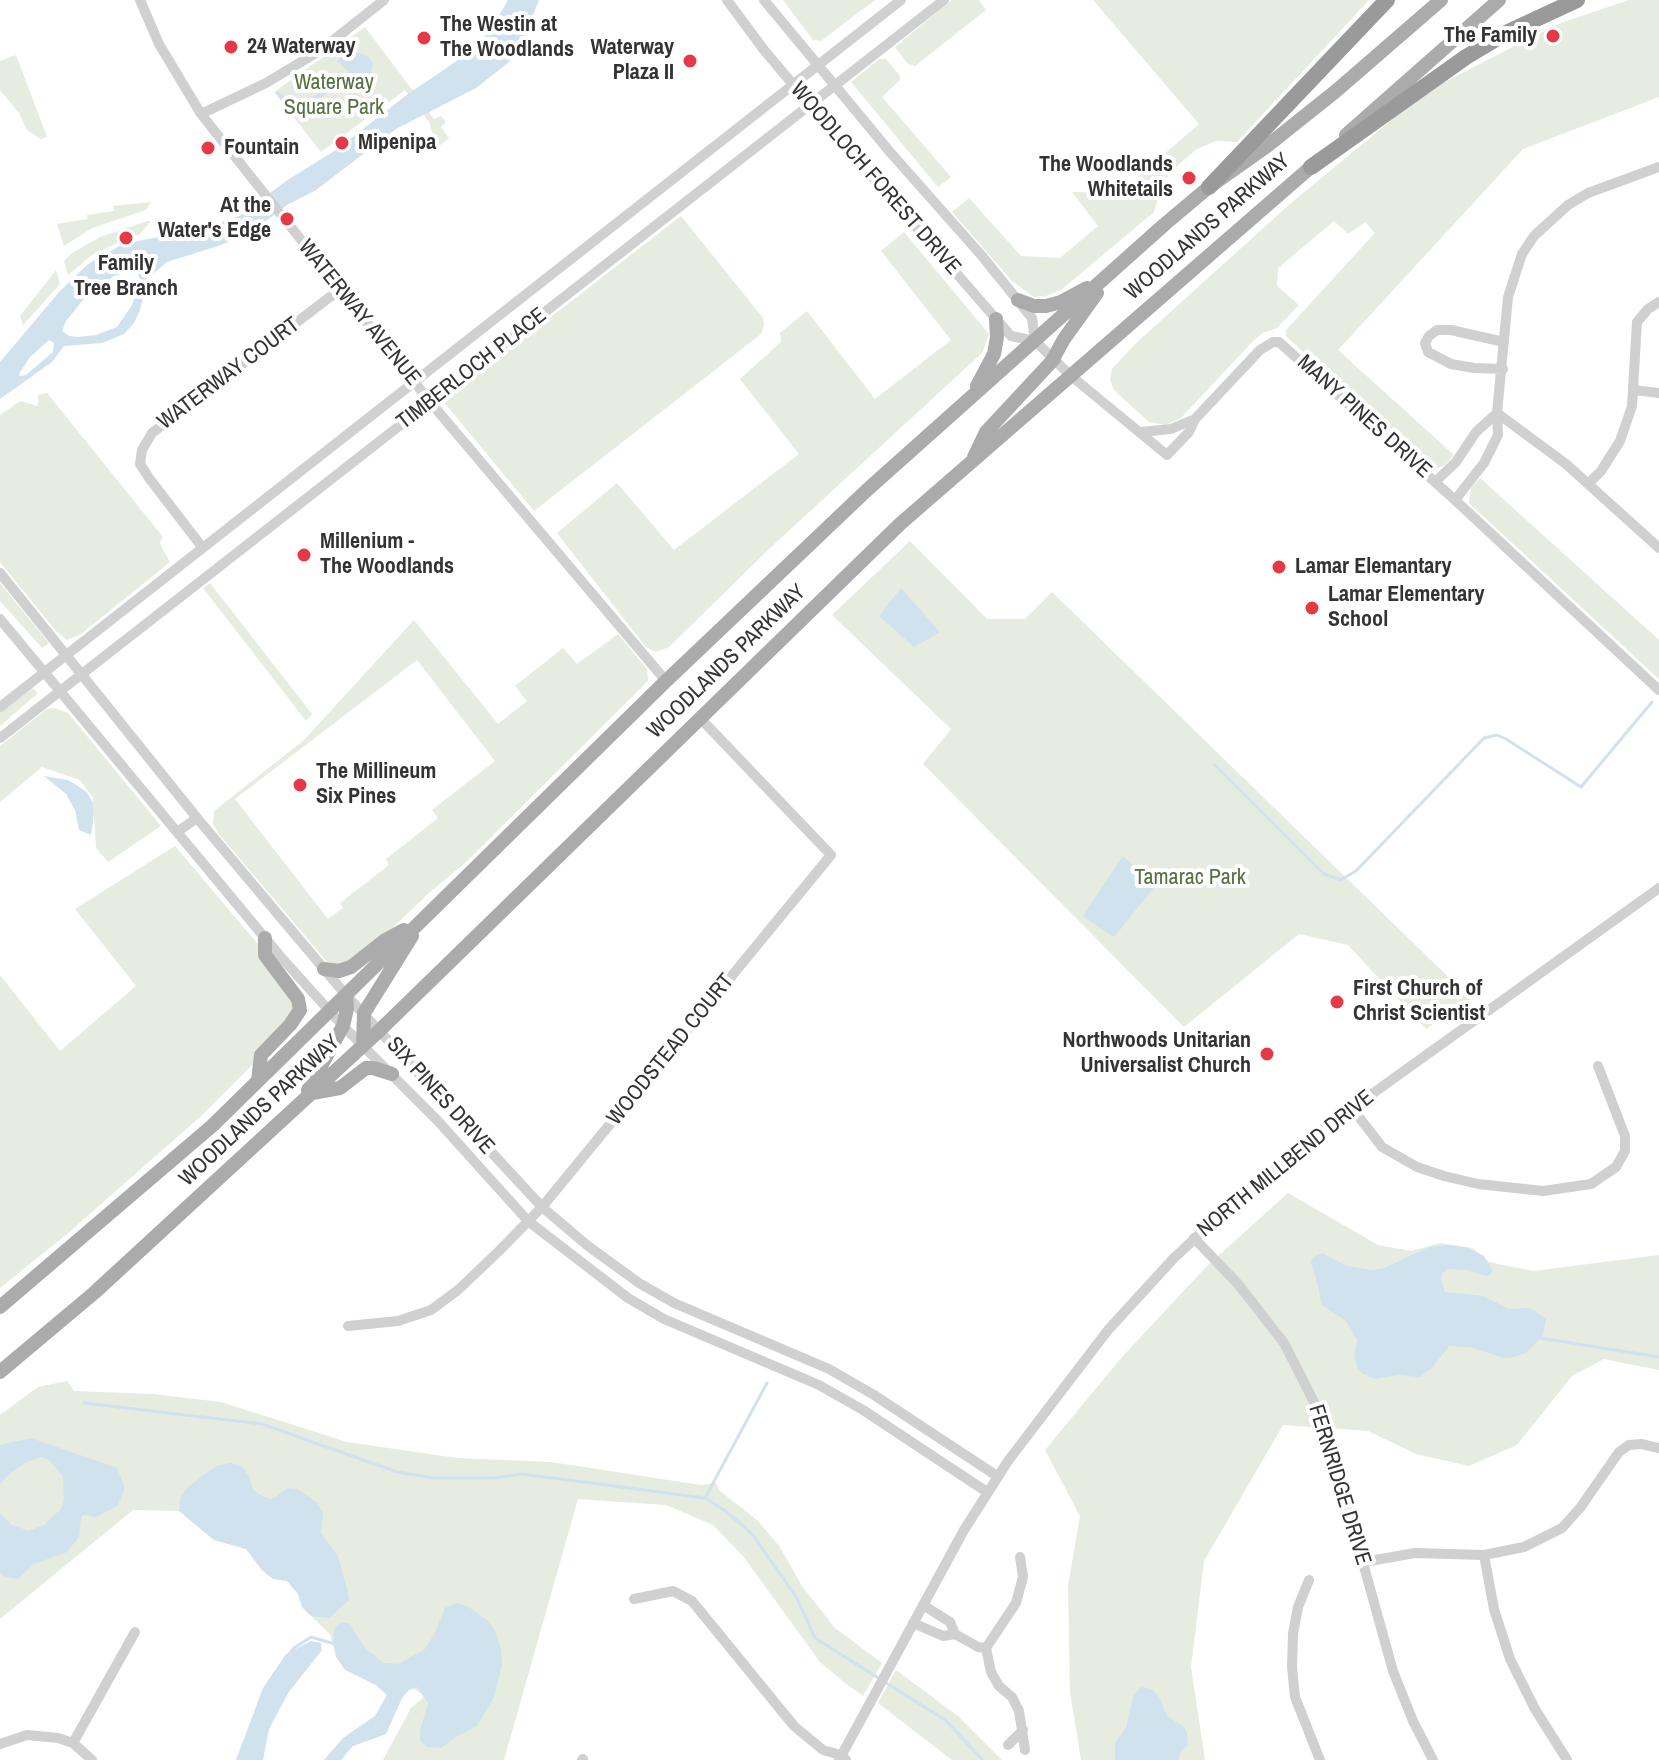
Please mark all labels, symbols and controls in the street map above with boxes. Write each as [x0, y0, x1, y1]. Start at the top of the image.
place label: The Westin at The Woodlands [440, 12, 574, 64]
place label: The Family [1444, 23, 1537, 49]
marker: The Family [1544, 27, 1562, 45]
marker: The Westin at The Woodlands [415, 29, 433, 47]
place label: 24 Waterway [247, 34, 356, 60]
place label: Waterway Plaza II [590, 35, 674, 86]
marker: 24 Waterway [222, 38, 240, 56]
marker: Waterway Plaza II [681, 52, 699, 70]
park label: Waterway Square Park [284, 70, 384, 122]
street label: WOODLOCH FOREST DRIVE [784, 77, 966, 281]
place label: Mipenipa [358, 130, 436, 156]
marker: Mipenipa [333, 134, 351, 152]
place label: Fountain [224, 135, 299, 161]
marker: Fountain [199, 139, 217, 157]
street label: WOODLANDS PARKWAY [1120, 148, 1296, 306]
place label: The Woodlands Whitetails [1039, 152, 1173, 204]
marker: The Woodlands Whitetails [1180, 169, 1198, 187]
place label: At the Water's Edge [158, 193, 271, 244]
marker: At the Water's Edge [278, 210, 296, 228]
marker: Family Tree Branch [117, 229, 135, 247]
street label: WATERWAY AVENUE [292, 235, 426, 391]
place label: Family Tree Branch [74, 251, 178, 302]
street label: TIMBERLOCH PLACE [392, 302, 552, 436]
street label: WATERWAY COURT [153, 312, 305, 436]
street label: MANY PINES DRIVE [1291, 350, 1437, 484]
place label: Millenium - The Woodlands [320, 529, 454, 580]
marker: Millenium - The Woodlands [295, 546, 313, 564]
place label: Lamar Elemantary [1295, 554, 1451, 580]
marker: Lamar Elemantary [1270, 558, 1288, 576]
street label: WOODLANDS PARKWAY [642, 579, 812, 745]
place label: Lamar Elementary School [1328, 582, 1484, 634]
marker: Lamar Elementary School [1303, 599, 1321, 617]
place label: The Millineum Six Pines [316, 759, 436, 810]
marker: The Millineum Six Pines [291, 776, 309, 794]
park label: Tamarac Park [1134, 865, 1246, 891]
street label: WOODSTEAD COURT [602, 969, 740, 1131]
place label: First Church of Christ Scientist [1353, 976, 1485, 1028]
marker: First Church of Christ Scientist [1328, 993, 1346, 1011]
place label: Northwoods Unitarian Universalist Church [1063, 1028, 1251, 1080]
street label: WOODLANDS PARKWAY [174, 1030, 346, 1192]
street label: SIX PINES DRIVE [381, 1032, 499, 1160]
marker: Northwoods Unitarian Universalist Church [1258, 1045, 1276, 1063]
street label: NORTH MILLBEND DRIVE [1193, 1085, 1379, 1243]
street label: FERNRIDGE DRIVE [1302, 1402, 1376, 1568]

